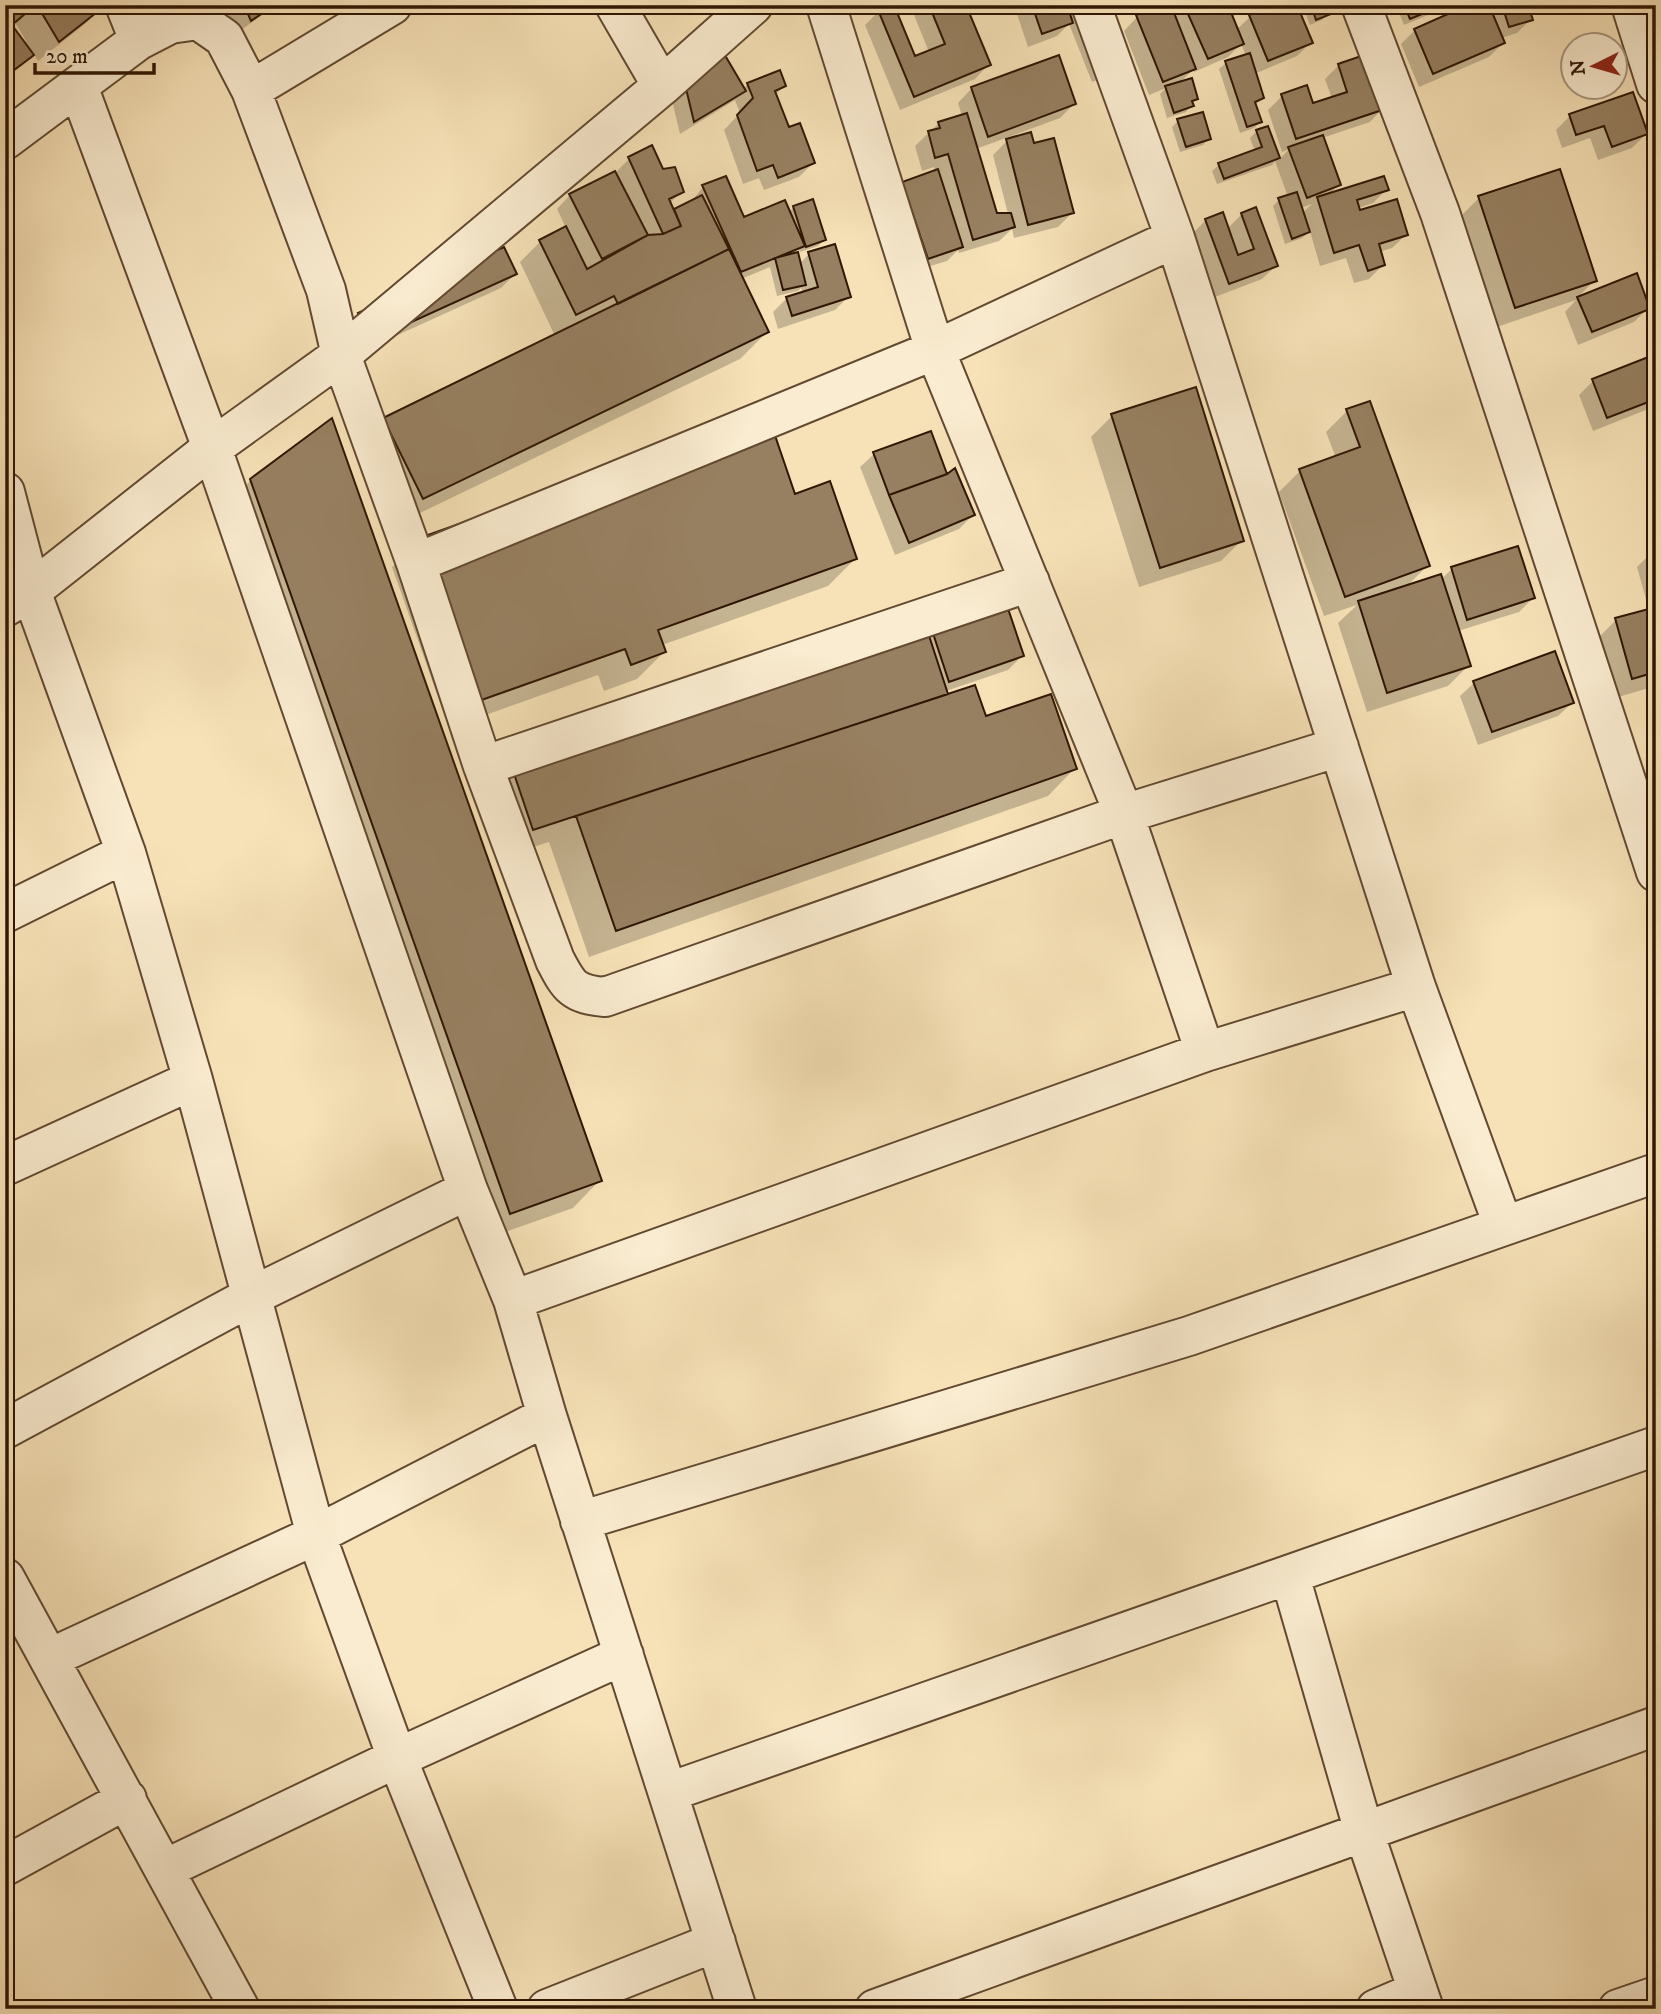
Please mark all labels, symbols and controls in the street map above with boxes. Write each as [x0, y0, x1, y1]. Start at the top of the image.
scale bar [35, 32, 154, 76]
north arrow [1560, 32, 1630, 102]
text: 20 m [46, 44, 88, 70]
text: N [1566, 58, 1591, 76]

